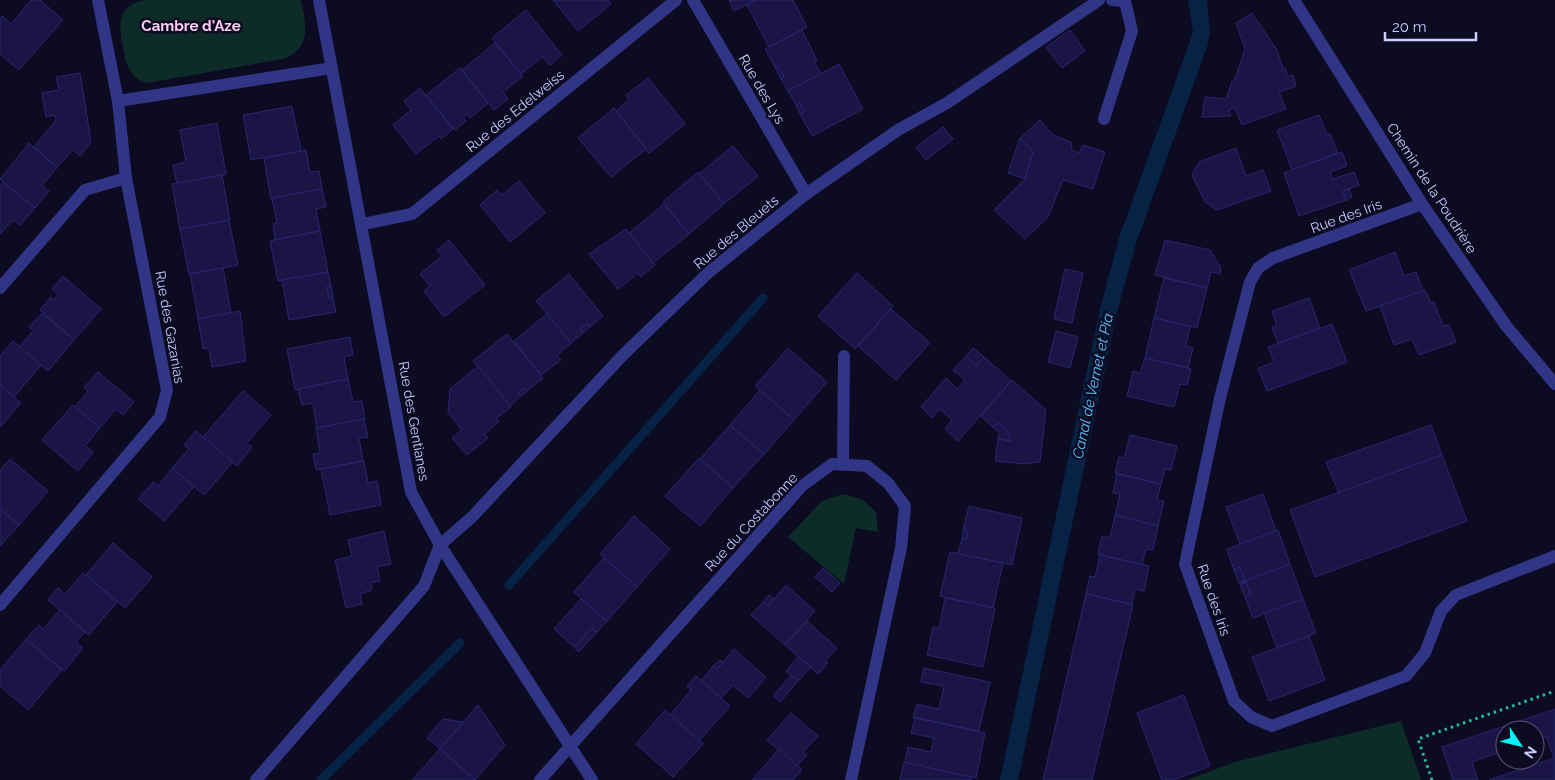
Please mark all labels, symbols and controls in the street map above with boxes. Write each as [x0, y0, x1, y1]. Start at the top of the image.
scale bar [1385, 10, 1476, 42]
district label: Cambre d'Aze [141, 17, 241, 35]
text: 20 m [1392, 18, 1427, 36]
street label: Rue des Lys [736, 51, 788, 127]
street label: Rue des Edelweiss [463, 67, 567, 155]
street label: Chemin de la Poudrière [1384, 120, 1480, 256]
street label: Rue des Bleuets [690, 192, 782, 272]
street label: Rue des Iris [1308, 196, 1384, 236]
street label: Rue des Gazanias [152, 269, 188, 385]
water label: Canal de Vernet et Pia [1069, 312, 1117, 460]
street label: Rue des Gentianes [396, 360, 432, 482]
street label: Rue du Costabonne [701, 470, 801, 574]
street label: Rue des Iris [1194, 562, 1234, 638]
north arrow [1495, 720, 1545, 770]
text: N [1521, 743, 1540, 761]

